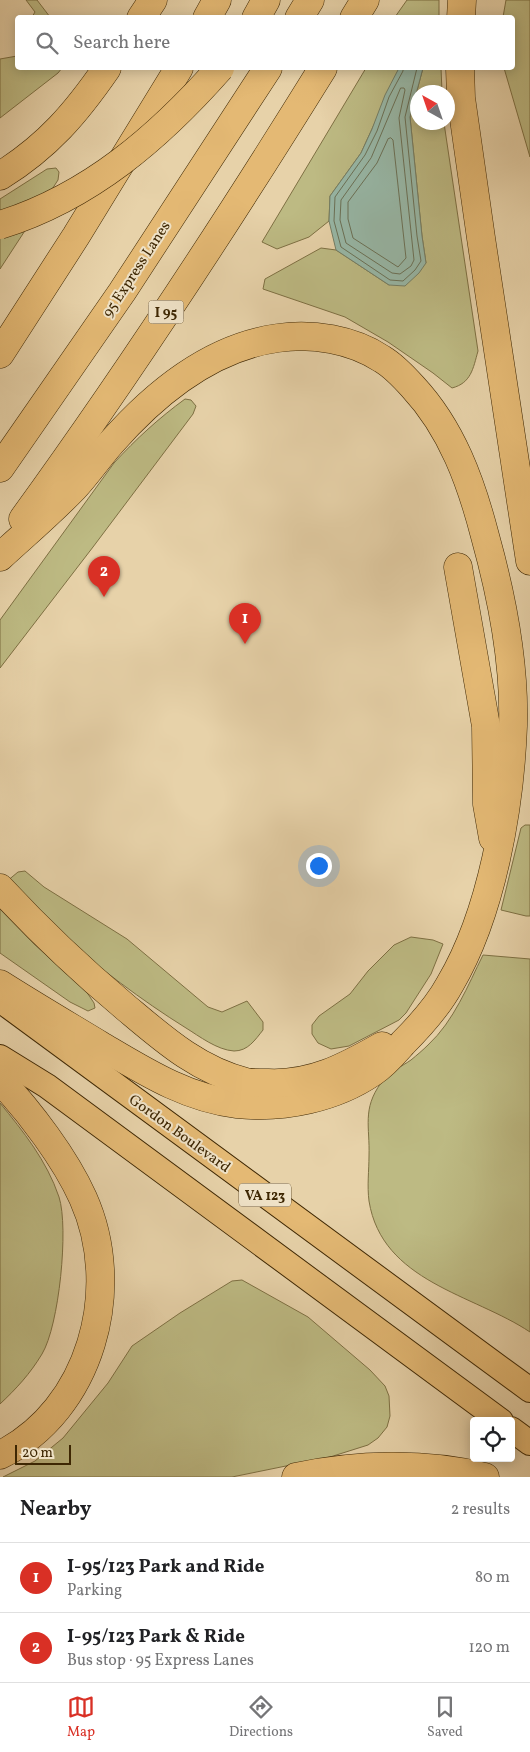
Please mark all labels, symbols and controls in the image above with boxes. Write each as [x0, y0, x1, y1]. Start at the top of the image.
search box [15, 15, 515, 70]
icon: search [33, 29, 61, 57]
text: Search here [73, 30, 170, 56]
north arrow [410, 85, 455, 130]
street label: 95 Express Lanes [98, 218, 176, 322]
road number: I 95 [148, 300, 184, 324]
pin: 2 [88, 556, 120, 597]
pin: 1 [229, 603, 261, 644]
your location [306, 853, 332, 879]
street label: Gordon Boulevard [124, 1090, 234, 1178]
road number: VA 123 [239, 1184, 291, 1206]
map controls [470, 1417, 515, 1462]
button: locate [470, 1417, 515, 1462]
scale bar [15, 1442, 71, 1465]
text: 20 m [22, 1444, 53, 1463]
text: Nearby [20, 1495, 91, 1524]
text: 2 results [451, 1499, 510, 1521]
text: I-95/123 Park and Ride [67, 1554, 264, 1580]
text: 1 [33, 1567, 39, 1589]
text: 80 m [475, 1567, 510, 1589]
text: Parking [67, 1580, 122, 1602]
text: I-95/123 Park & Ride [67, 1624, 245, 1650]
text: 2 [32, 1637, 40, 1659]
text: 120 m [468, 1637, 510, 1659]
text: Bus stop · 95 Express Lanes [67, 1650, 254, 1672]
tab: Map [67, 1693, 95, 1742]
tab: Directions [229, 1693, 293, 1742]
tab: Saved [427, 1693, 463, 1742]

